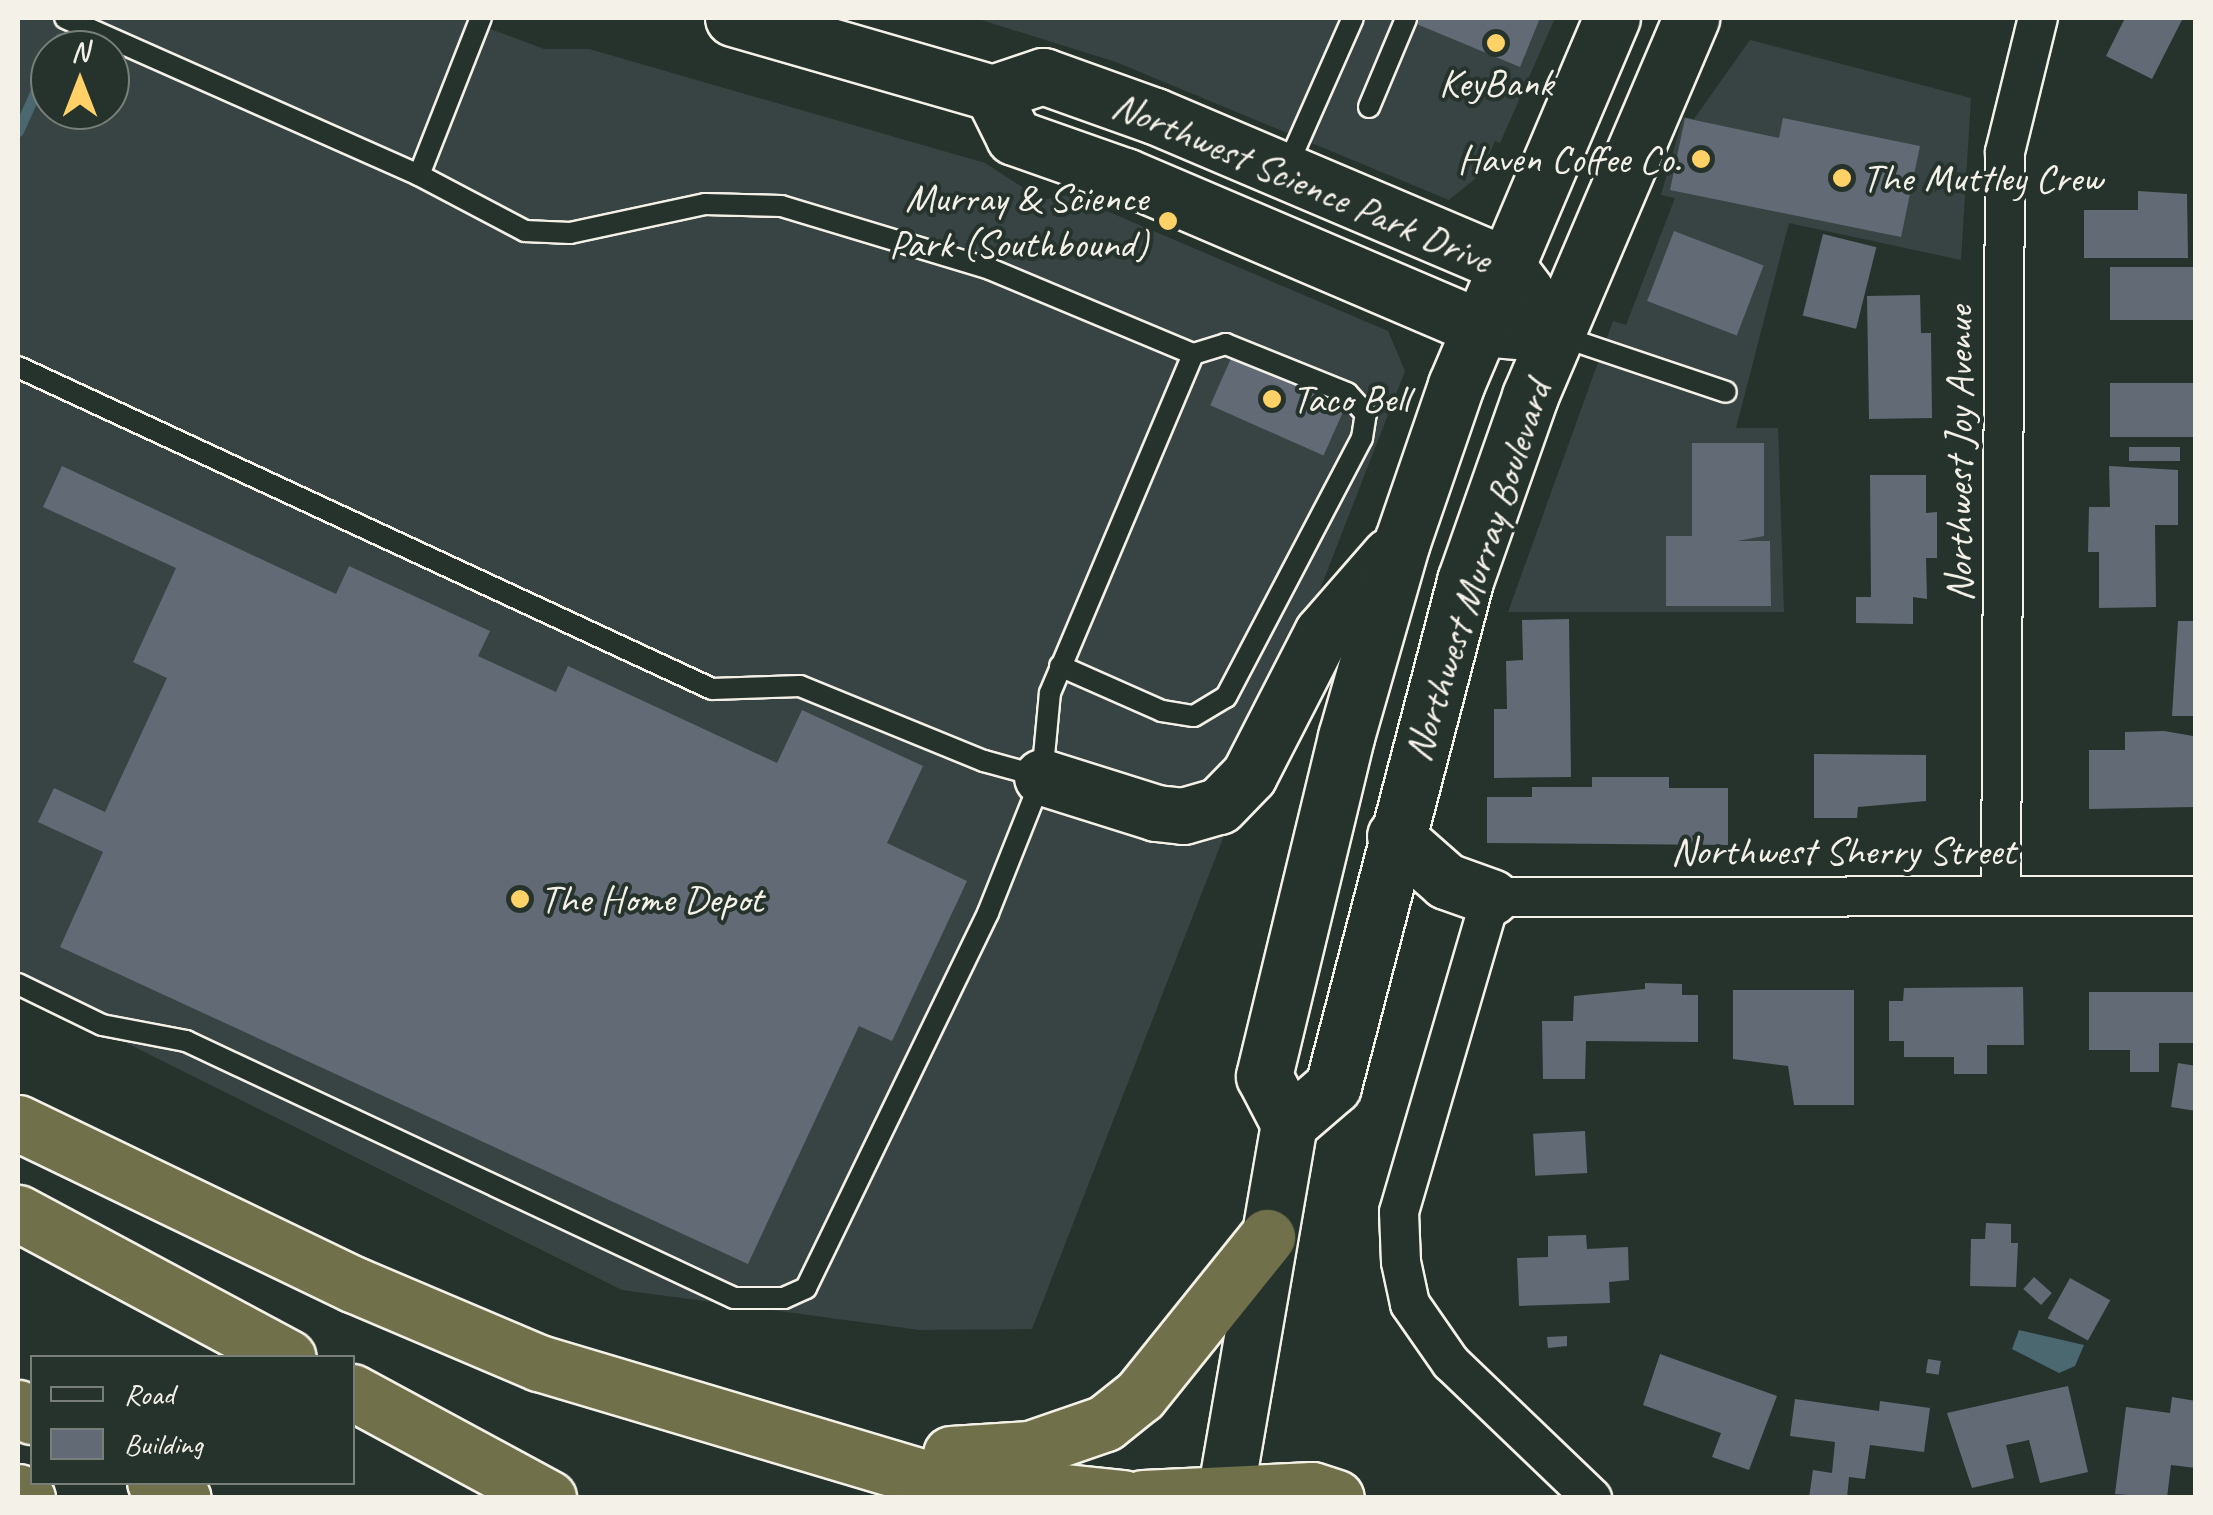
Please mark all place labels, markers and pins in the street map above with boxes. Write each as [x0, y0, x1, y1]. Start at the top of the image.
marker: KeyBank [1485, 32, 1507, 54]
place label: KeyBank [1439, 59, 1553, 107]
place label: Haven Coffee Co. [1458, 135, 1681, 183]
marker: Haven Coffee Co. [1690, 148, 1712, 170]
place label: The Muttley Crew [1862, 154, 2102, 202]
marker: The Muttley Crew [1831, 167, 1853, 189]
place label: Murray & Science Park (Southbound) [889, 174, 1148, 268]
marker: Murray & Science Park (Southbound) [1157, 210, 1179, 232]
place label: Taco Bell [1292, 375, 1410, 423]
marker: Taco Bell [1261, 388, 1283, 410]
place label: The Home Depot [540, 875, 761, 923]
marker: The Home Depot [509, 888, 531, 910]

